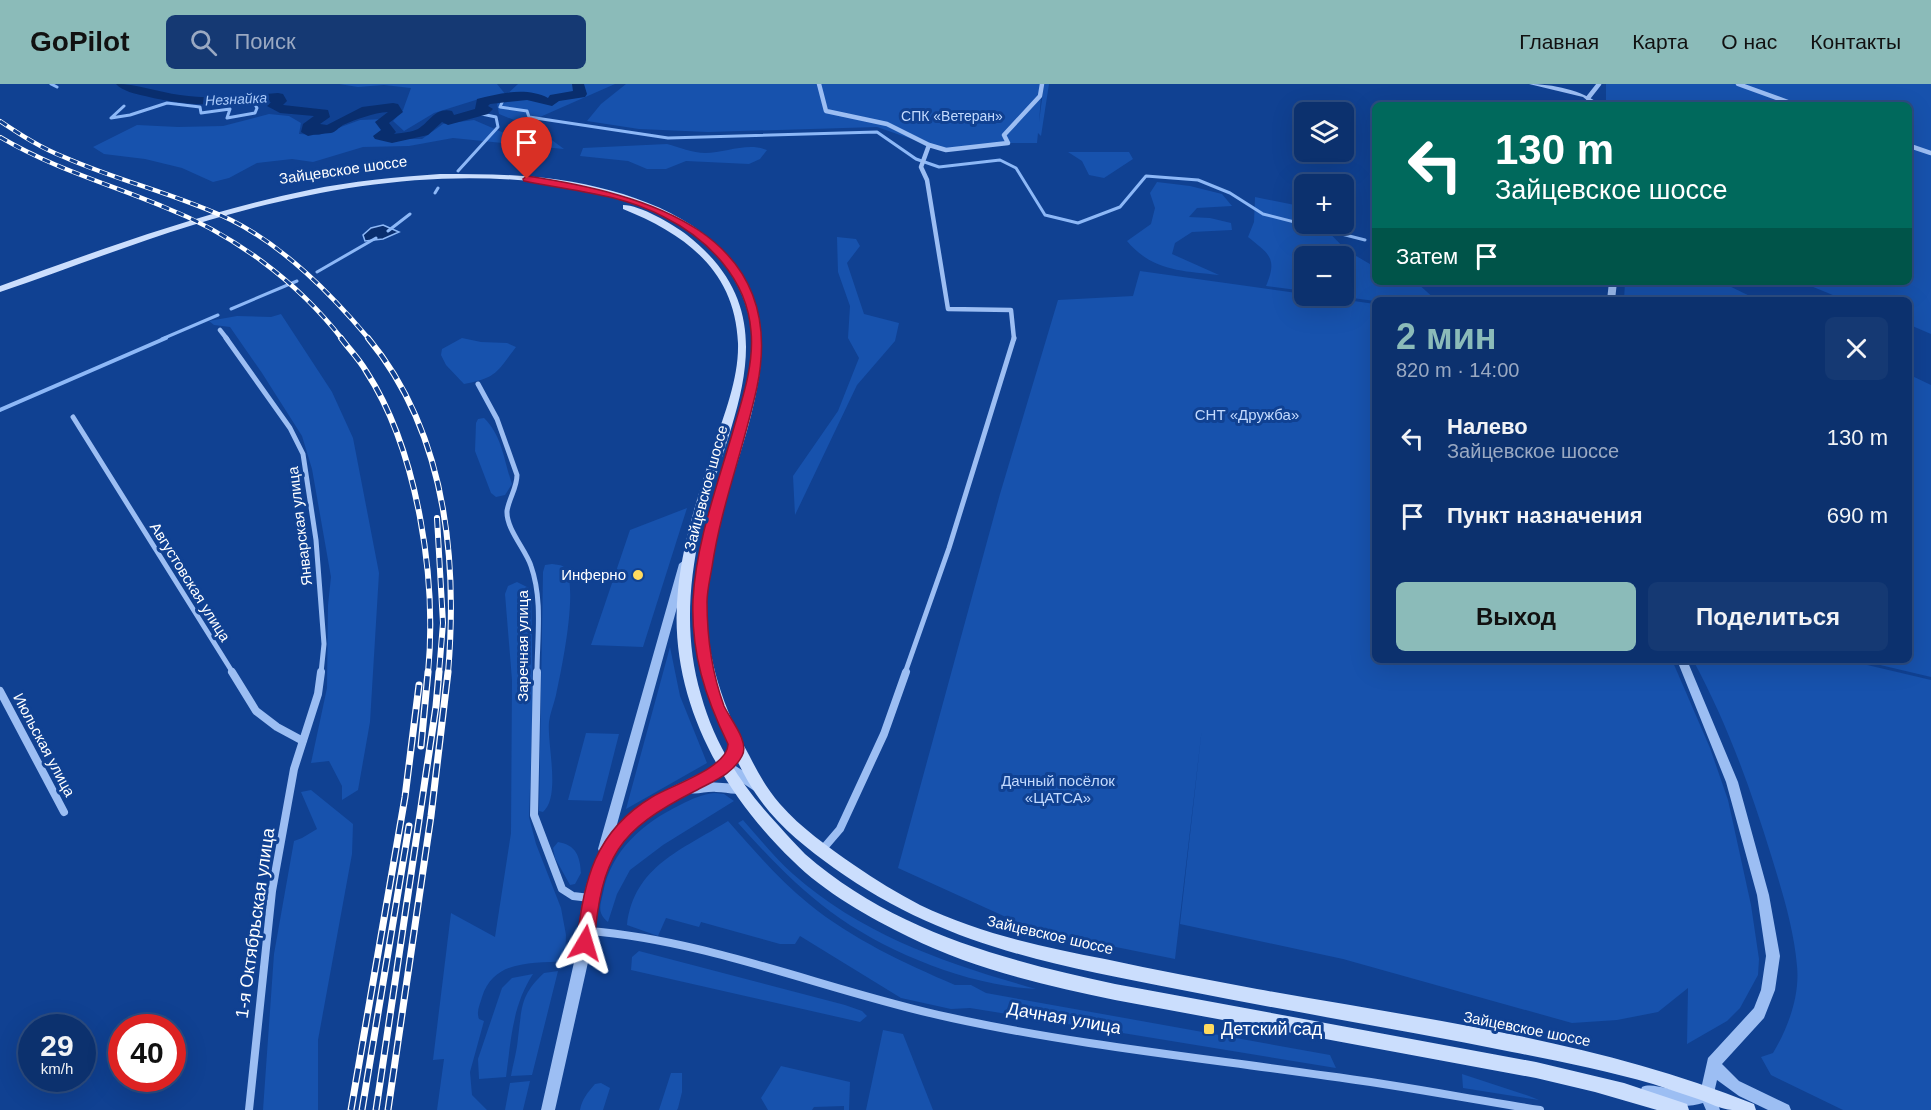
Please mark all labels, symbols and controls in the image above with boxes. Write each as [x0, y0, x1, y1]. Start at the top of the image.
search box [166, 15, 586, 69]
text: GoPilot [30, 26, 130, 57]
icon: search [187, 26, 220, 59]
text: Поиск [235, 29, 296, 54]
text: Главная [1519, 30, 1599, 53]
text: Карта [1632, 30, 1688, 53]
text: О нас [1721, 30, 1777, 53]
text: Контакты [1810, 30, 1901, 53]
water label: Незнайка [205, 89, 268, 109]
map controls [1294, 102, 1354, 306]
button: layers [1294, 102, 1354, 162]
park label: СПК «Ветеран» [901, 108, 1003, 124]
pin [501, 117, 552, 179]
icon: arrive [510, 126, 543, 159]
icon: left [1396, 126, 1474, 204]
text: 130 m [1495, 126, 1614, 173]
street label: Зайцевское шоссе [278, 152, 408, 187]
button: + [1294, 174, 1354, 234]
text: Зайцевское шоссе [1495, 175, 1727, 205]
icon: arrive [1470, 240, 1503, 273]
text: Затем [1396, 244, 1458, 269]
button: − [1294, 246, 1354, 306]
text: 2 мин [1396, 316, 1497, 357]
button: close [1825, 317, 1888, 380]
text: 820 m · 14:00 [1396, 359, 1519, 381]
park label: СНТ «Дружба» [1195, 406, 1299, 423]
text: Налево [1447, 414, 1528, 439]
icon: left [1396, 422, 1429, 455]
street label: Зайцевское шоссе [681, 423, 730, 552]
text: 130 m [1827, 425, 1888, 450]
text: Зайцевское шоссе [1447, 440, 1619, 462]
street label: Январская улица [284, 465, 315, 587]
icon: arrive [1396, 500, 1429, 533]
text: Пункт назначения [1447, 503, 1643, 528]
text: 690 m [1827, 503, 1888, 528]
street label: Августовская улица [147, 519, 234, 645]
place label: Инферно [561, 566, 626, 583]
marker: Инферно [631, 568, 645, 582]
button: Выход [1396, 582, 1636, 651]
button: Поделиться [1648, 582, 1888, 651]
street label: Заречная улица [514, 590, 531, 702]
street label: Июльская улица [10, 690, 79, 800]
park label: Дачный посёлок «ЦАТСА» [1001, 772, 1115, 806]
street label: 1-я Октябрьская улица [232, 826, 278, 1019]
position arrow [553, 911, 617, 975]
street label: Зайцевское шоссе [985, 912, 1115, 957]
street label: Дачная улица [1005, 998, 1124, 1038]
street label: Зайцевское шоссе [1462, 1008, 1592, 1049]
speed limit sign: 40 [108, 1014, 186, 1092]
place label: Детский сад [1221, 1019, 1323, 1039]
marker: Детский сад [1202, 1022, 1216, 1036]
text: 29 [40, 1029, 74, 1062]
text: km/h [41, 1060, 73, 1077]

